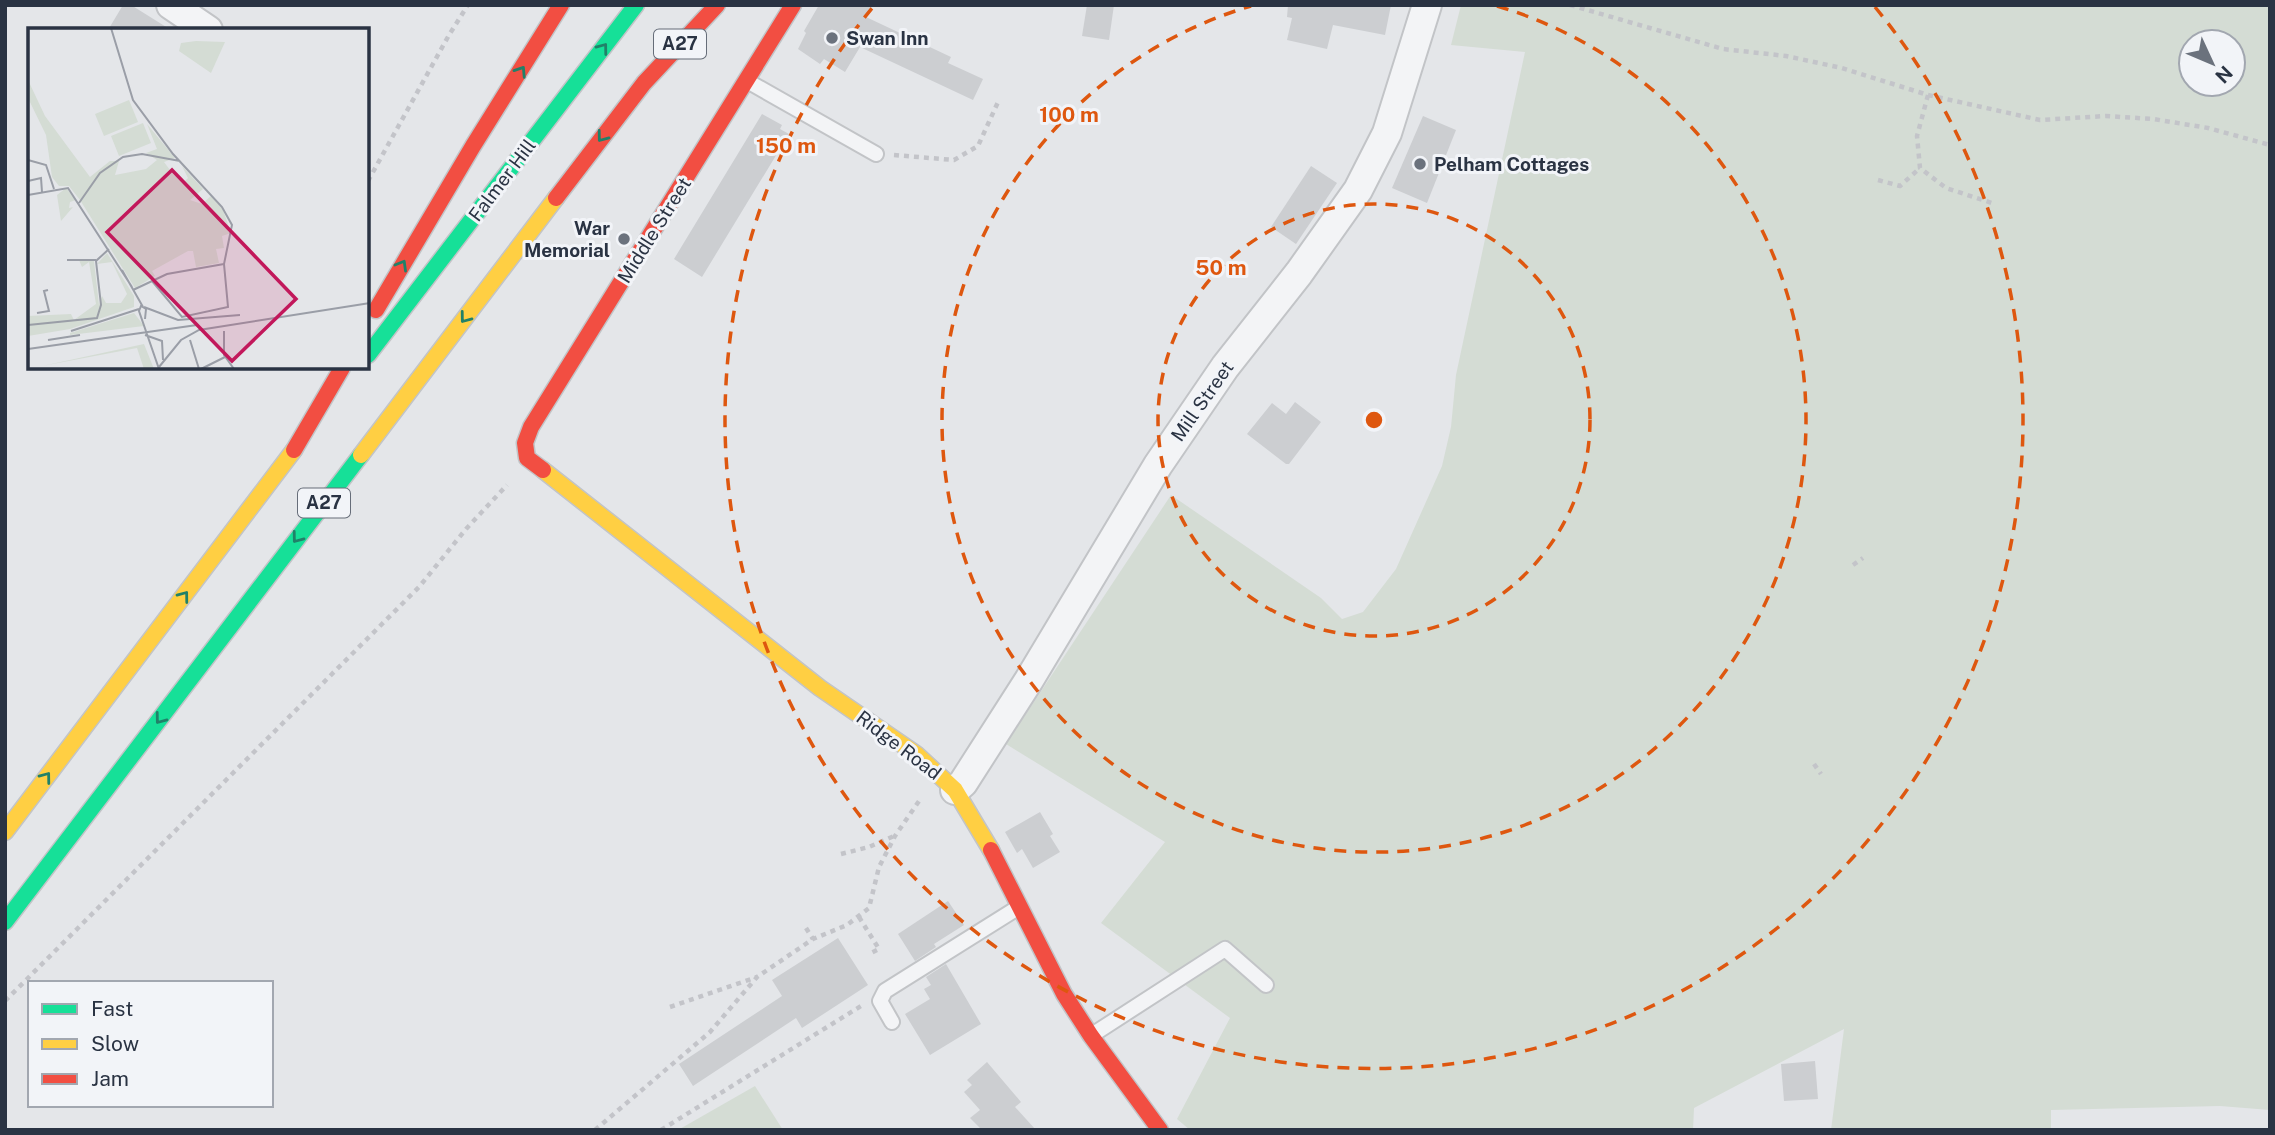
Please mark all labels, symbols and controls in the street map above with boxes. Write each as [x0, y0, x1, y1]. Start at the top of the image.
place label: Swan Inn [846, 27, 929, 49]
inset map [28, 28, 369, 369]
north arrow [2177, 28, 2247, 98]
road number: A27 [654, 29, 706, 58]
marker: Swan Inn [824, 30, 840, 46]
one-way arrow [594, 43, 607, 56]
text: N [2211, 62, 2237, 88]
one-way arrow [512, 66, 525, 79]
text: 100 m [1039, 102, 1099, 127]
one-way arrow [598, 129, 611, 142]
text: 150 m [756, 133, 816, 158]
street label: Falmer Hill [464, 135, 540, 225]
place label: Pelham Cottages [1434, 153, 1589, 175]
marker: Pelham Cottages [1412, 156, 1428, 172]
street label: Middle Street [613, 173, 695, 287]
place label: War Memorial [524, 217, 610, 261]
marker: War Memorial [616, 231, 632, 247]
text: 50 m [1195, 255, 1247, 280]
one-way arrow [394, 260, 407, 273]
one-way arrow [460, 310, 473, 323]
street label: Mill Street [1166, 357, 1238, 445]
centre of rings [1362, 408, 1386, 432]
road number: A27 [298, 489, 350, 518]
one-way arrow [293, 531, 306, 543]
one-way arrow [175, 591, 188, 604]
street label: Ridge Road [852, 706, 946, 784]
one-way arrow [155, 712, 168, 724]
one-way arrow [38, 773, 51, 785]
legend [28, 981, 273, 1107]
text: Fast [91, 996, 133, 1021]
text: Slow [91, 1031, 139, 1056]
text: Jam [91, 1066, 129, 1091]

